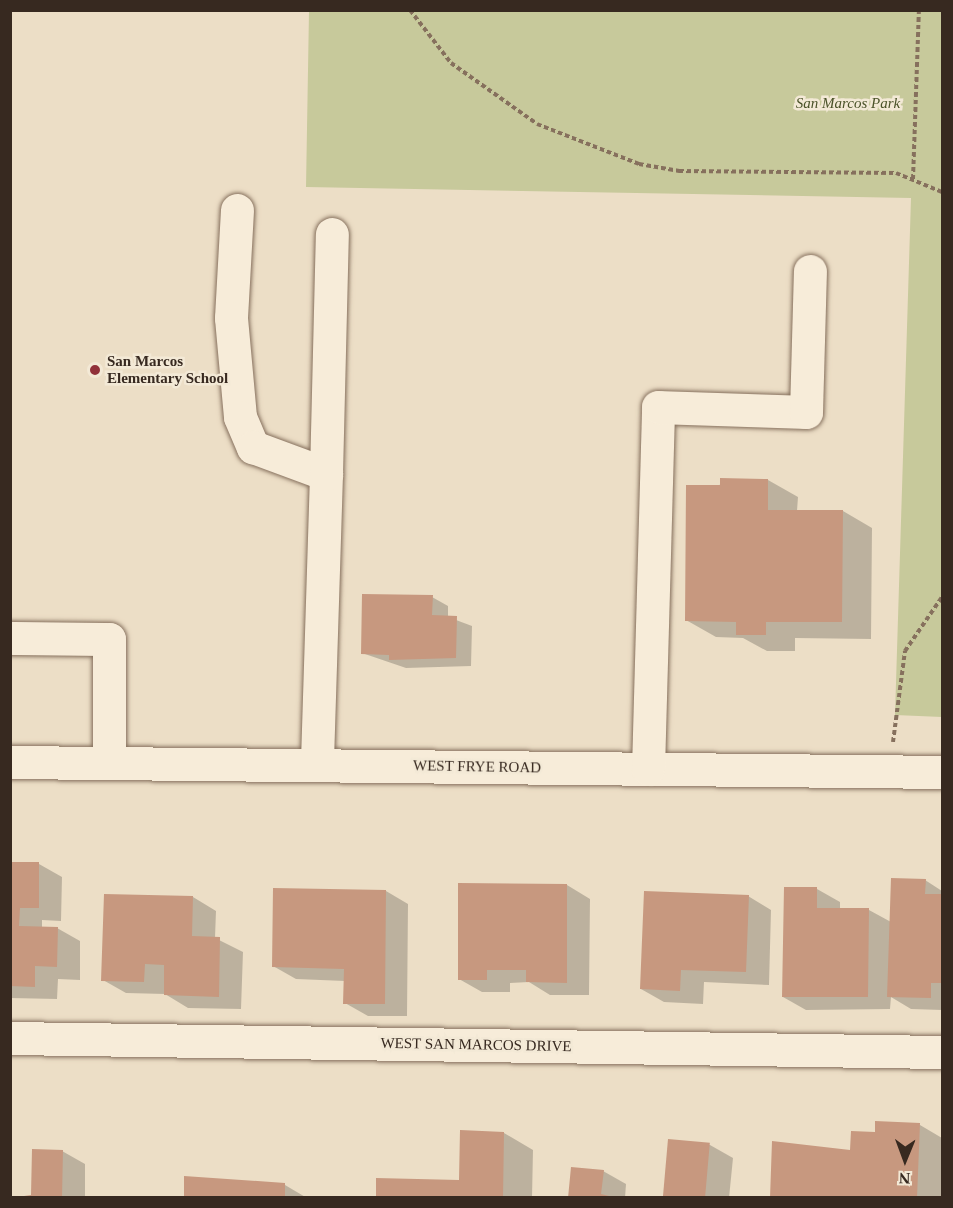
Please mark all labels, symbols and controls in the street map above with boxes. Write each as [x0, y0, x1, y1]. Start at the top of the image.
park label: San Marcos Park [796, 95, 900, 113]
place label: San Marcos Elementary School [107, 352, 228, 387]
marker: San Marcos Elementary School [88, 363, 102, 377]
street label: WEST FRYE ROAD [413, 757, 541, 777]
street label: WEST SAN MARCOS DRIVE [380, 1034, 572, 1056]
north arrow [875, 1130, 935, 1190]
text: N [899, 1170, 911, 1187]

